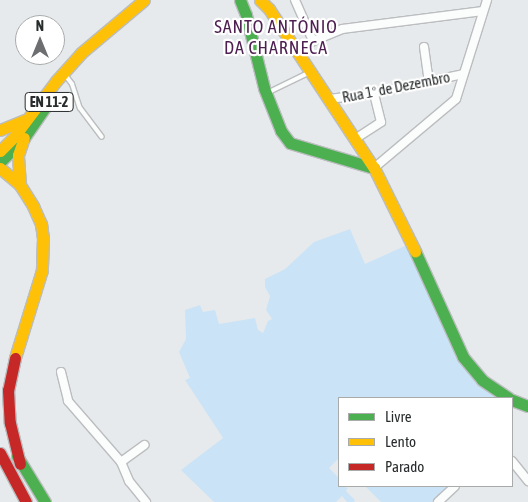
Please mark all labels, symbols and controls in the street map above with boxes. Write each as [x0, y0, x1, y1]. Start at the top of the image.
north arrow [15, 15, 65, 65]
district label: SANTO ANTÓNIO DA CHARNECA [213, 17, 339, 59]
text: N [36, 18, 44, 34]
street label: Rua 1º de Dezembro [341, 68, 451, 106]
road number: EN 11-2 [24, 90, 74, 114]
legend [338, 397, 513, 487]
text: Livre [385, 408, 412, 425]
text: Lento [385, 433, 416, 450]
text: Parado [385, 458, 424, 475]

